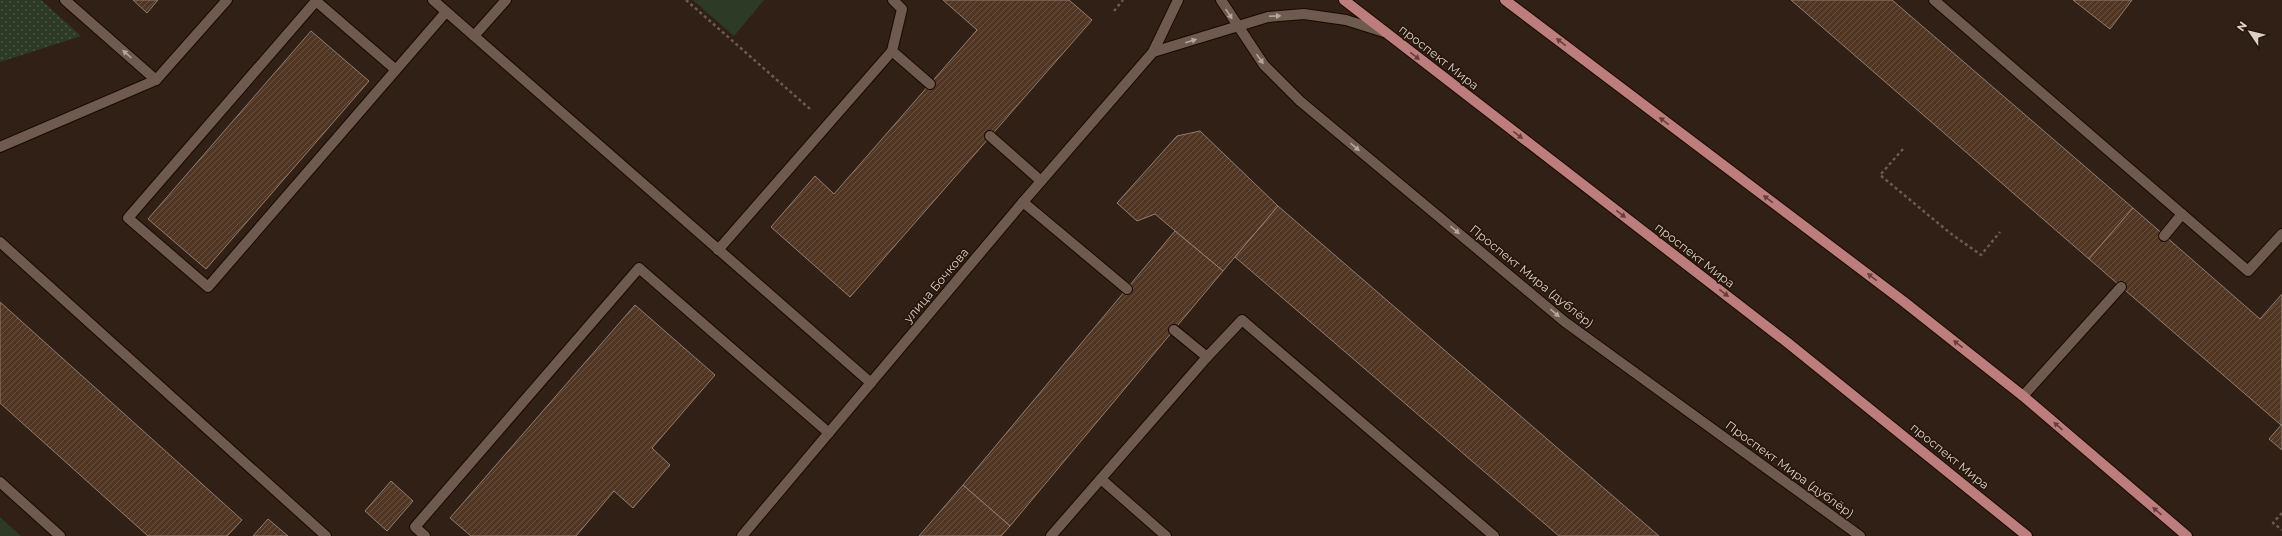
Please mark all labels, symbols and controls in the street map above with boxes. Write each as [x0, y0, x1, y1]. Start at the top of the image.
one-way arrow [1226, 8, 1233, 20]
north arrow [2230, 12, 2270, 52]
one-way arrow [1269, 13, 1281, 20]
text: N [2234, 19, 2250, 34]
street label: проспект Мира [1396, 21, 1482, 93]
one-way arrow [1185, 38, 1197, 44]
one-way arrow [1555, 38, 1566, 46]
one-way arrow [121, 50, 132, 59]
one-way arrow [1410, 51, 1420, 59]
one-way arrow [1256, 54, 1264, 65]
one-way arrow [1659, 116, 1670, 125]
one-way arrow [1513, 131, 1523, 139]
one-way arrow [1350, 143, 1361, 152]
one-way arrow [1763, 195, 1773, 203]
one-way arrow [1616, 210, 1626, 218]
street label: проспект Мира [1652, 219, 1738, 291]
street label: Проспект Мира (дублёр) [1467, 221, 1597, 331]
one-way arrow [1450, 226, 1461, 235]
street label: улица Бочкова [900, 245, 972, 326]
one-way arrow [1866, 273, 1877, 282]
one-way arrow [1719, 289, 1729, 297]
one-way arrow [1550, 309, 1561, 318]
one-way arrow [1952, 340, 1963, 348]
street label: Проспект Мира (дублёр) [1723, 417, 1857, 521]
street label: проспект Мира [1908, 420, 1992, 492]
one-way arrow [2053, 421, 2064, 430]
one-way arrow [2152, 506, 2162, 515]

